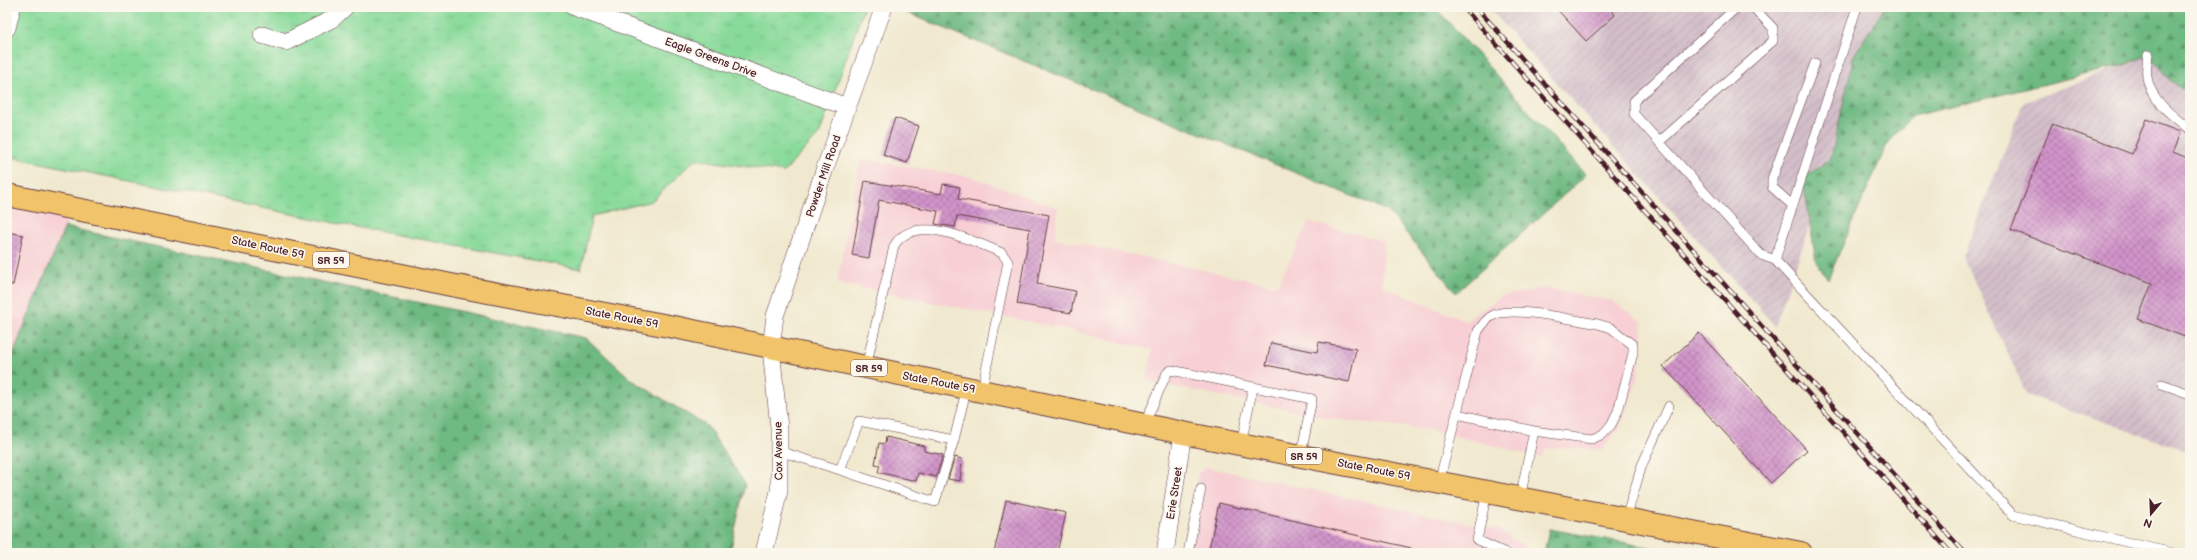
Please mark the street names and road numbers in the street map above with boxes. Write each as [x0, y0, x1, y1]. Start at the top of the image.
street label: Eagle Greens Drive [663, 35, 759, 80]
street label: Powder Mill Road [803, 133, 844, 219]
street label: State Route 59 [230, 233, 305, 262]
road number: SR 59 [313, 252, 349, 268]
street label: State Route 59 [584, 304, 659, 331]
road number: SR 59 [851, 360, 887, 376]
street label: State Route 59 [901, 369, 976, 396]
street label: Cox Avenue [771, 421, 786, 480]
road number: SR 59 [1286, 448, 1322, 464]
street label: State Route 59 [1336, 456, 1411, 483]
street label: Erie Street [1164, 465, 1185, 520]

